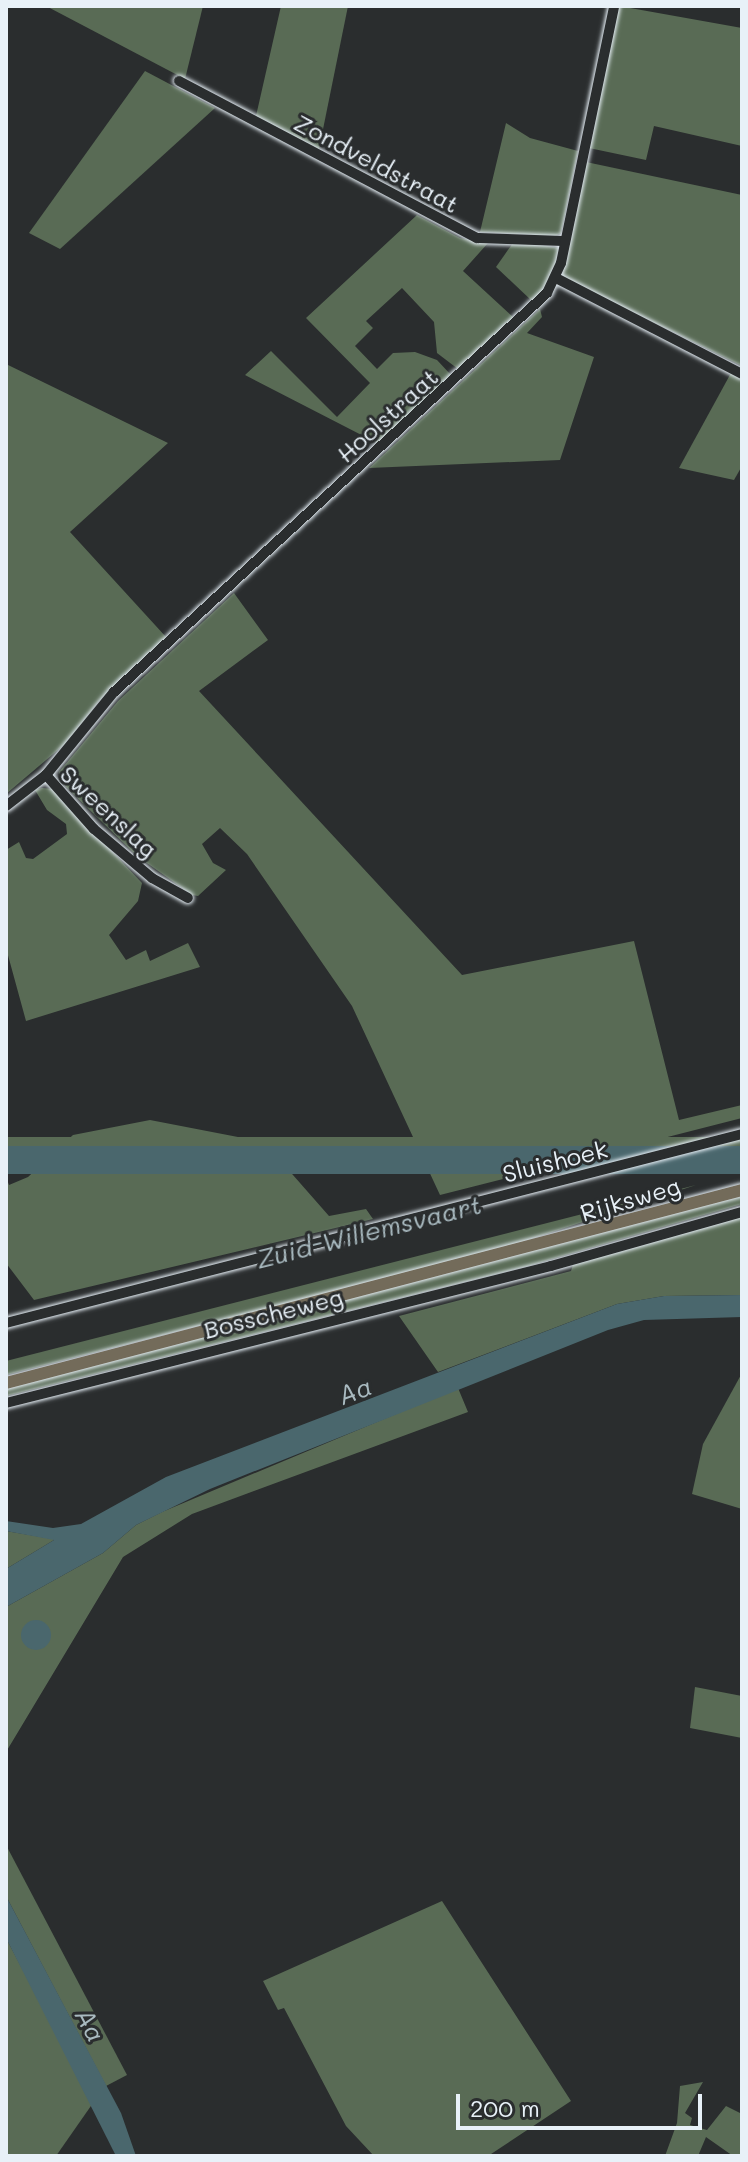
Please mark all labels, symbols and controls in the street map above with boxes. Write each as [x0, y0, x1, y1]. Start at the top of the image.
street label: Zondveldstraat [290, 107, 464, 219]
street label: Hoolstraat [330, 362, 444, 468]
street label: Sweenslag [55, 759, 163, 863]
street label: Sluishoek [500, 1134, 610, 1188]
street label: Rijksweg [577, 1171, 683, 1227]
water label: Zuid-Willemsvaart [253, 1189, 485, 1275]
street label: Bosscheweg [200, 1282, 346, 1344]
water label: Aa [333, 1370, 377, 1412]
water label: Aa [68, 2003, 112, 2047]
scale bar [460, 2078, 706, 2128]
text: 200 m [470, 2092, 540, 2123]

